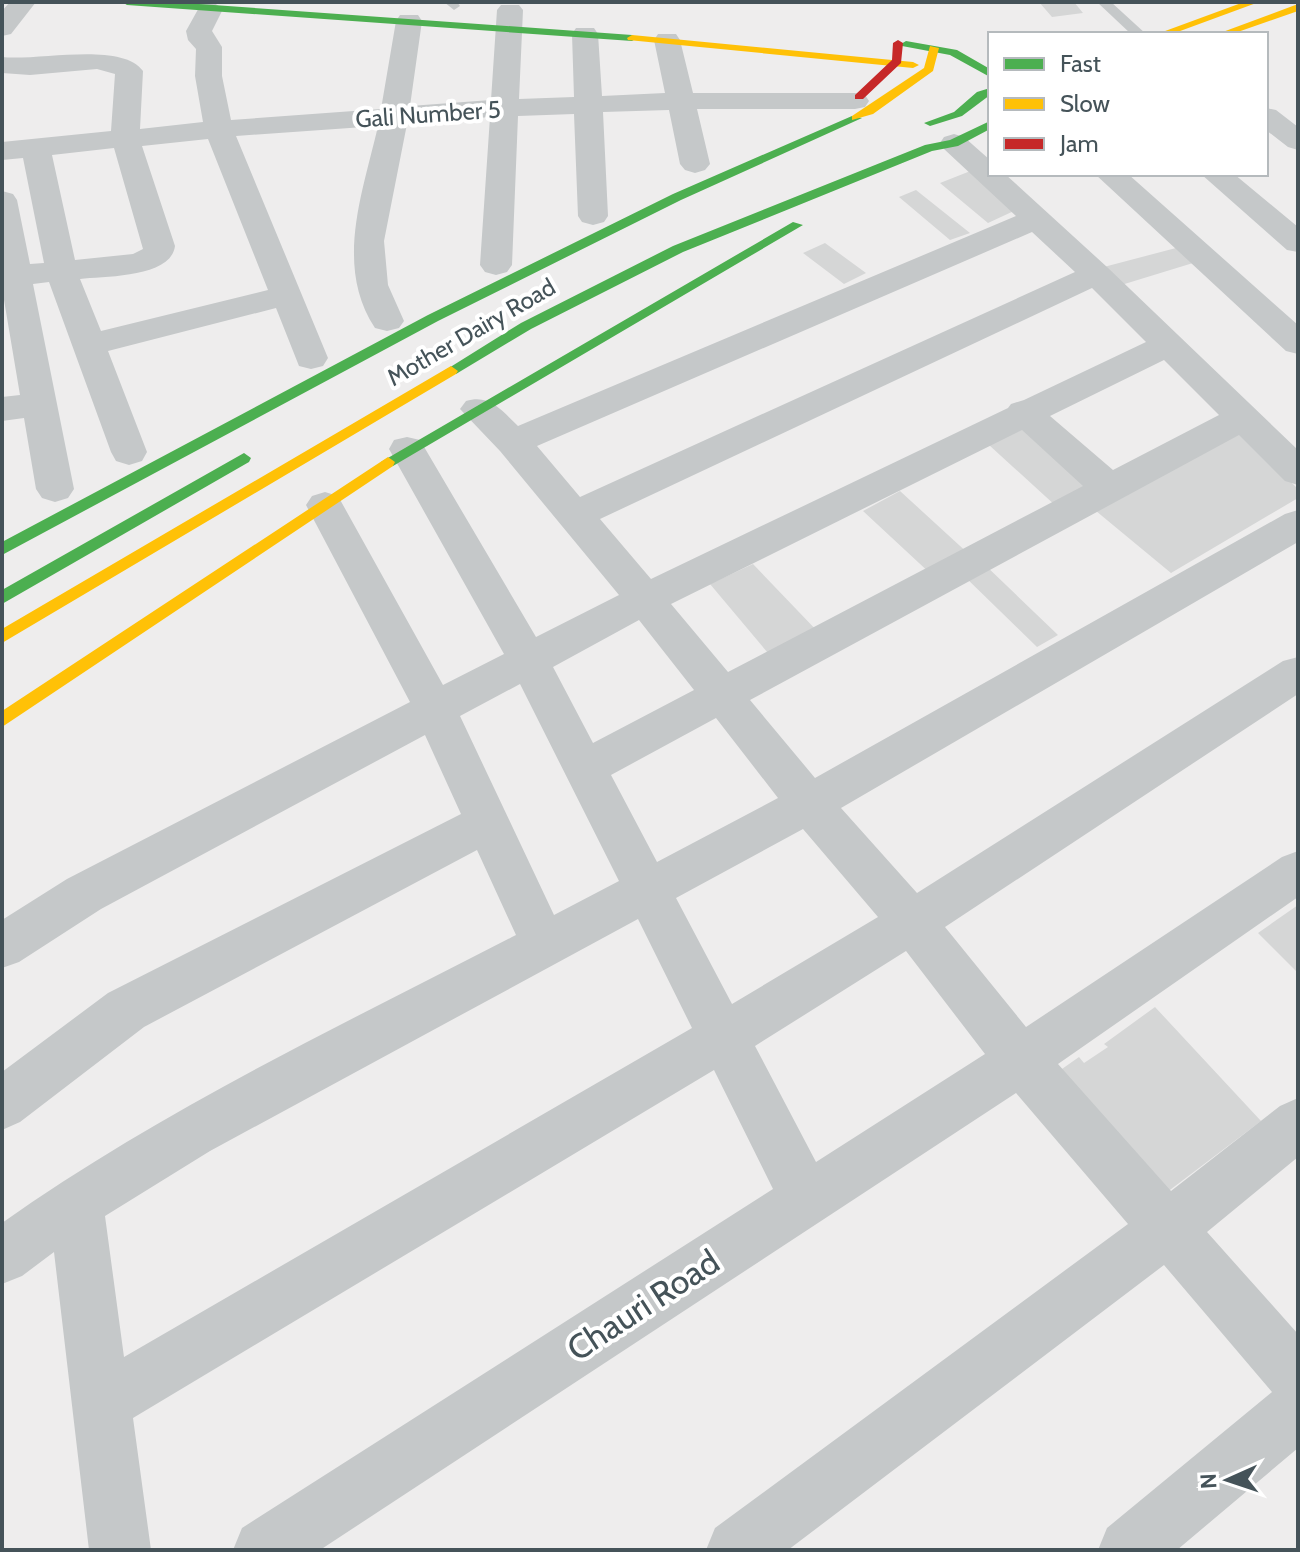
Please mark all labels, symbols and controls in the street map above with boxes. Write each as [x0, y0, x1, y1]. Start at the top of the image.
legend [988, 32, 1268, 176]
text: Fast [1060, 49, 1101, 78]
text: Slow [1060, 89, 1110, 118]
street label: Gali Number 5 [354, 94, 502, 134]
text: Jam [1059, 129, 1098, 158]
street label: Mother Dairy Road [382, 272, 560, 392]
street label: Chauri Road [559, 1240, 727, 1370]
north arrow [1188, 1440, 1268, 1520]
text: N [1195, 1473, 1222, 1489]

